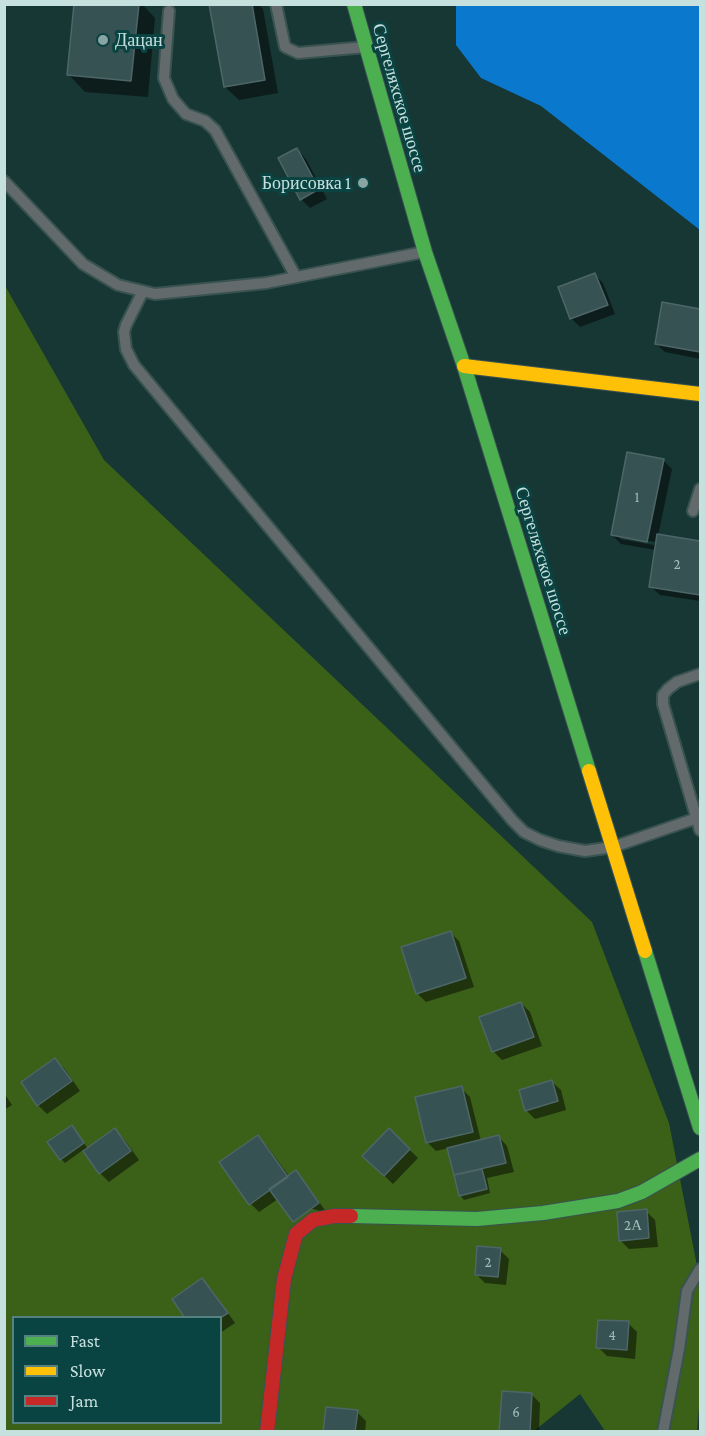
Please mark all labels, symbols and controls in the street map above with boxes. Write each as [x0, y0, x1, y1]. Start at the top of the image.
street label: Сергеляхское шоссе [367, 21, 431, 175]
place label: Дацан [115, 29, 163, 51]
marker: Дацан [96, 33, 110, 47]
place label: Борисовка 1 [262, 172, 351, 194]
marker: Борисовка 1 [356, 176, 370, 190]
street label: Сергеляхское шоссе [510, 484, 576, 638]
house number: 1 [635, 488, 639, 506]
house number: 2 [673, 555, 681, 573]
house number: 2А [624, 1216, 642, 1234]
house number: 2 [484, 1253, 492, 1271]
legend [12, 1316, 222, 1424]
house number: 4 [608, 1326, 616, 1344]
text: Fast [70, 1331, 100, 1351]
text: Slow [70, 1361, 105, 1381]
text: Jam [70, 1391, 98, 1411]
house number: 6 [512, 1403, 520, 1421]

